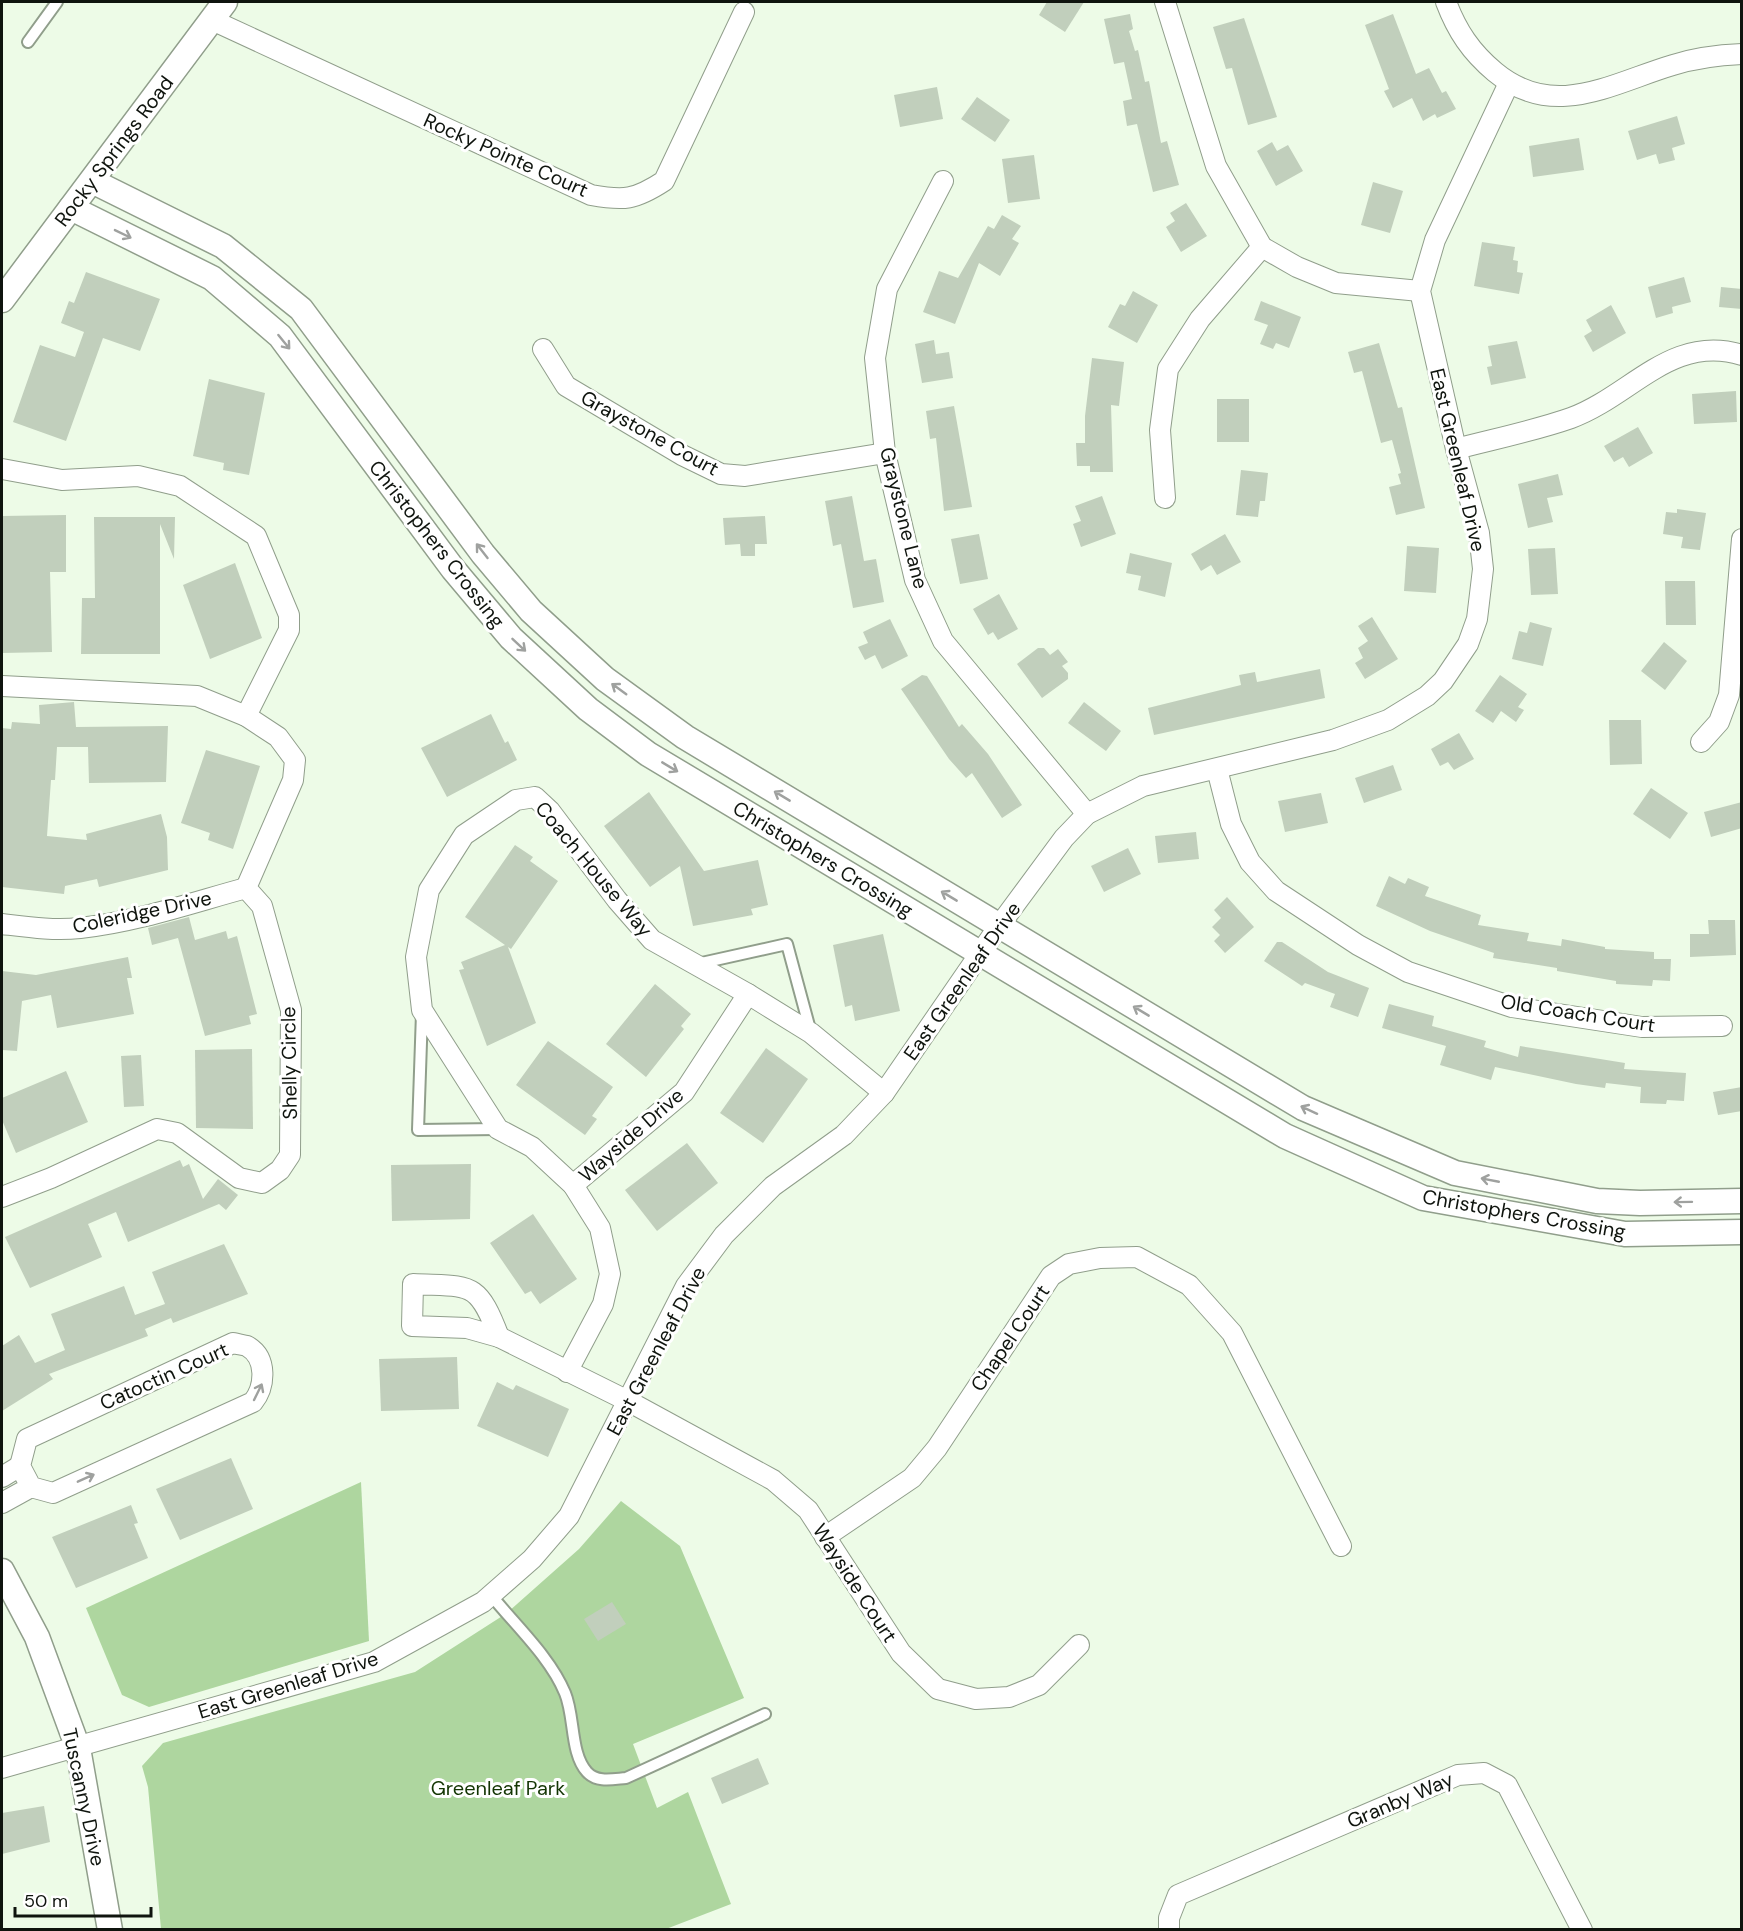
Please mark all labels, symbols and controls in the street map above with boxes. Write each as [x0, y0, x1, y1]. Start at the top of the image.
street label: Rocky Springs Road [49, 71, 179, 231]
street label: Rocky Pointe Court [420, 107, 592, 203]
one-way arrow [114, 229, 132, 240]
one-way arrow [277, 333, 290, 349]
street label: East Greenleaf Drive [1424, 366, 1492, 554]
street label: Graystone Court [576, 384, 724, 482]
street label: Graystone Lane [874, 444, 934, 592]
street label: Christophers Crossing [363, 455, 511, 633]
one-way arrow [475, 544, 488, 560]
one-way arrow [511, 638, 526, 652]
one-way arrow [611, 683, 627, 695]
one-way arrow [661, 762, 678, 774]
one-way arrow [774, 789, 791, 801]
street label: Christophers Crossing [728, 795, 918, 923]
street label: Coach House Way [530, 796, 658, 942]
street label: Coleridge Drive [70, 885, 214, 939]
one-way arrow [941, 890, 958, 902]
street label: East Greenleaf Drive [898, 897, 1026, 1065]
street label: Old Coach Court [1499, 988, 1657, 1038]
one-way arrow [1133, 1004, 1150, 1016]
street label: Shelly Circle [275, 1006, 303, 1120]
street label: Wayside Drive [573, 1082, 689, 1188]
one-way arrow [1300, 1103, 1318, 1115]
one-way arrow [1481, 1174, 1500, 1185]
street label: Christophers Crossing [1420, 1183, 1628, 1245]
one-way arrow [1674, 1196, 1694, 1208]
street label: East Greenleaf Drive [601, 1262, 711, 1440]
street label: Chapel Court [965, 1279, 1055, 1396]
street label: Catoctin Court [96, 1336, 232, 1416]
one-way arrow [252, 1383, 264, 1401]
one-way arrow [76, 1472, 94, 1484]
street label: Wayside Court [807, 1519, 903, 1647]
street label: East Greenleaf Drive [195, 1645, 381, 1725]
street label: Tuscanny Drive [57, 1726, 111, 1868]
street label: Granby Way [1343, 1766, 1457, 1834]
park label: Greenleaf Park [431, 1775, 565, 1801]
scale bar [15, 1880, 152, 1918]
text: 50 m [24, 1889, 68, 1913]

